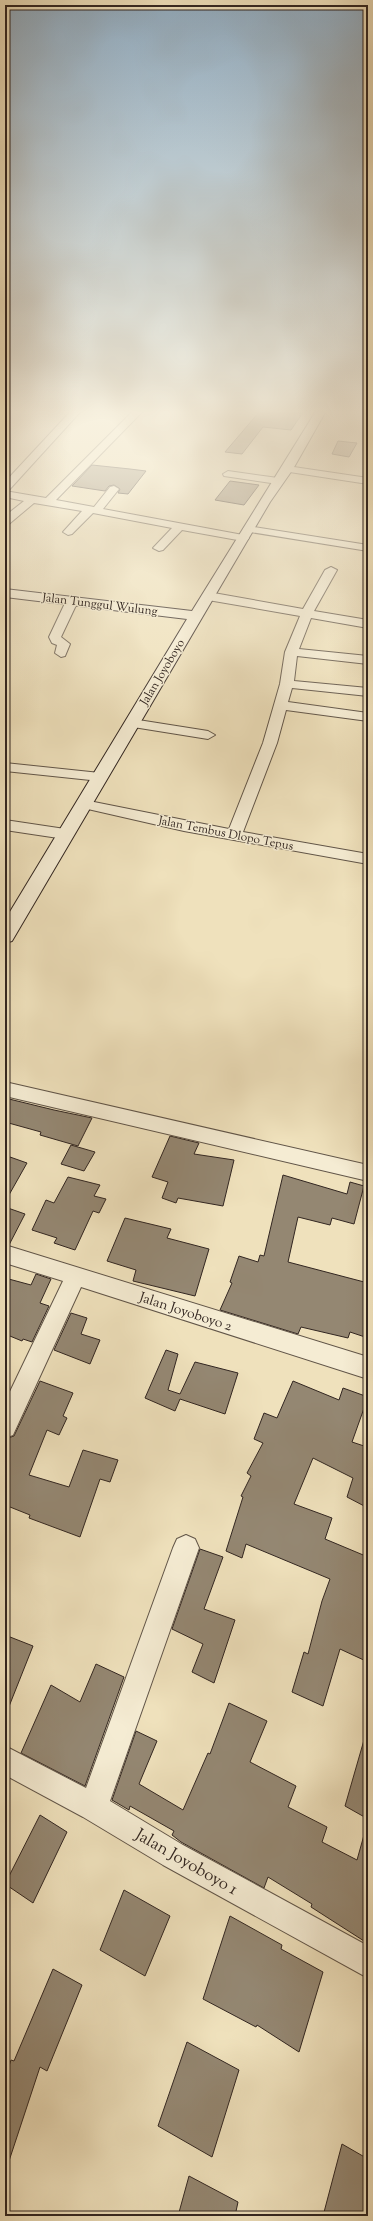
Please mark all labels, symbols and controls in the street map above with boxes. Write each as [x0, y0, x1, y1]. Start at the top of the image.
street label: Jalan Tunggul Wulung [40, 589, 159, 621]
street label: Jalan Joyoboyo [135, 636, 190, 710]
street label: Jalan Tembus Dlopo Tepus [156, 812, 295, 856]
street label: Jalan Joyoboyo 2 [135, 1288, 235, 1337]
street label: Jalan Joyoboyo 1 [129, 1823, 242, 1902]

